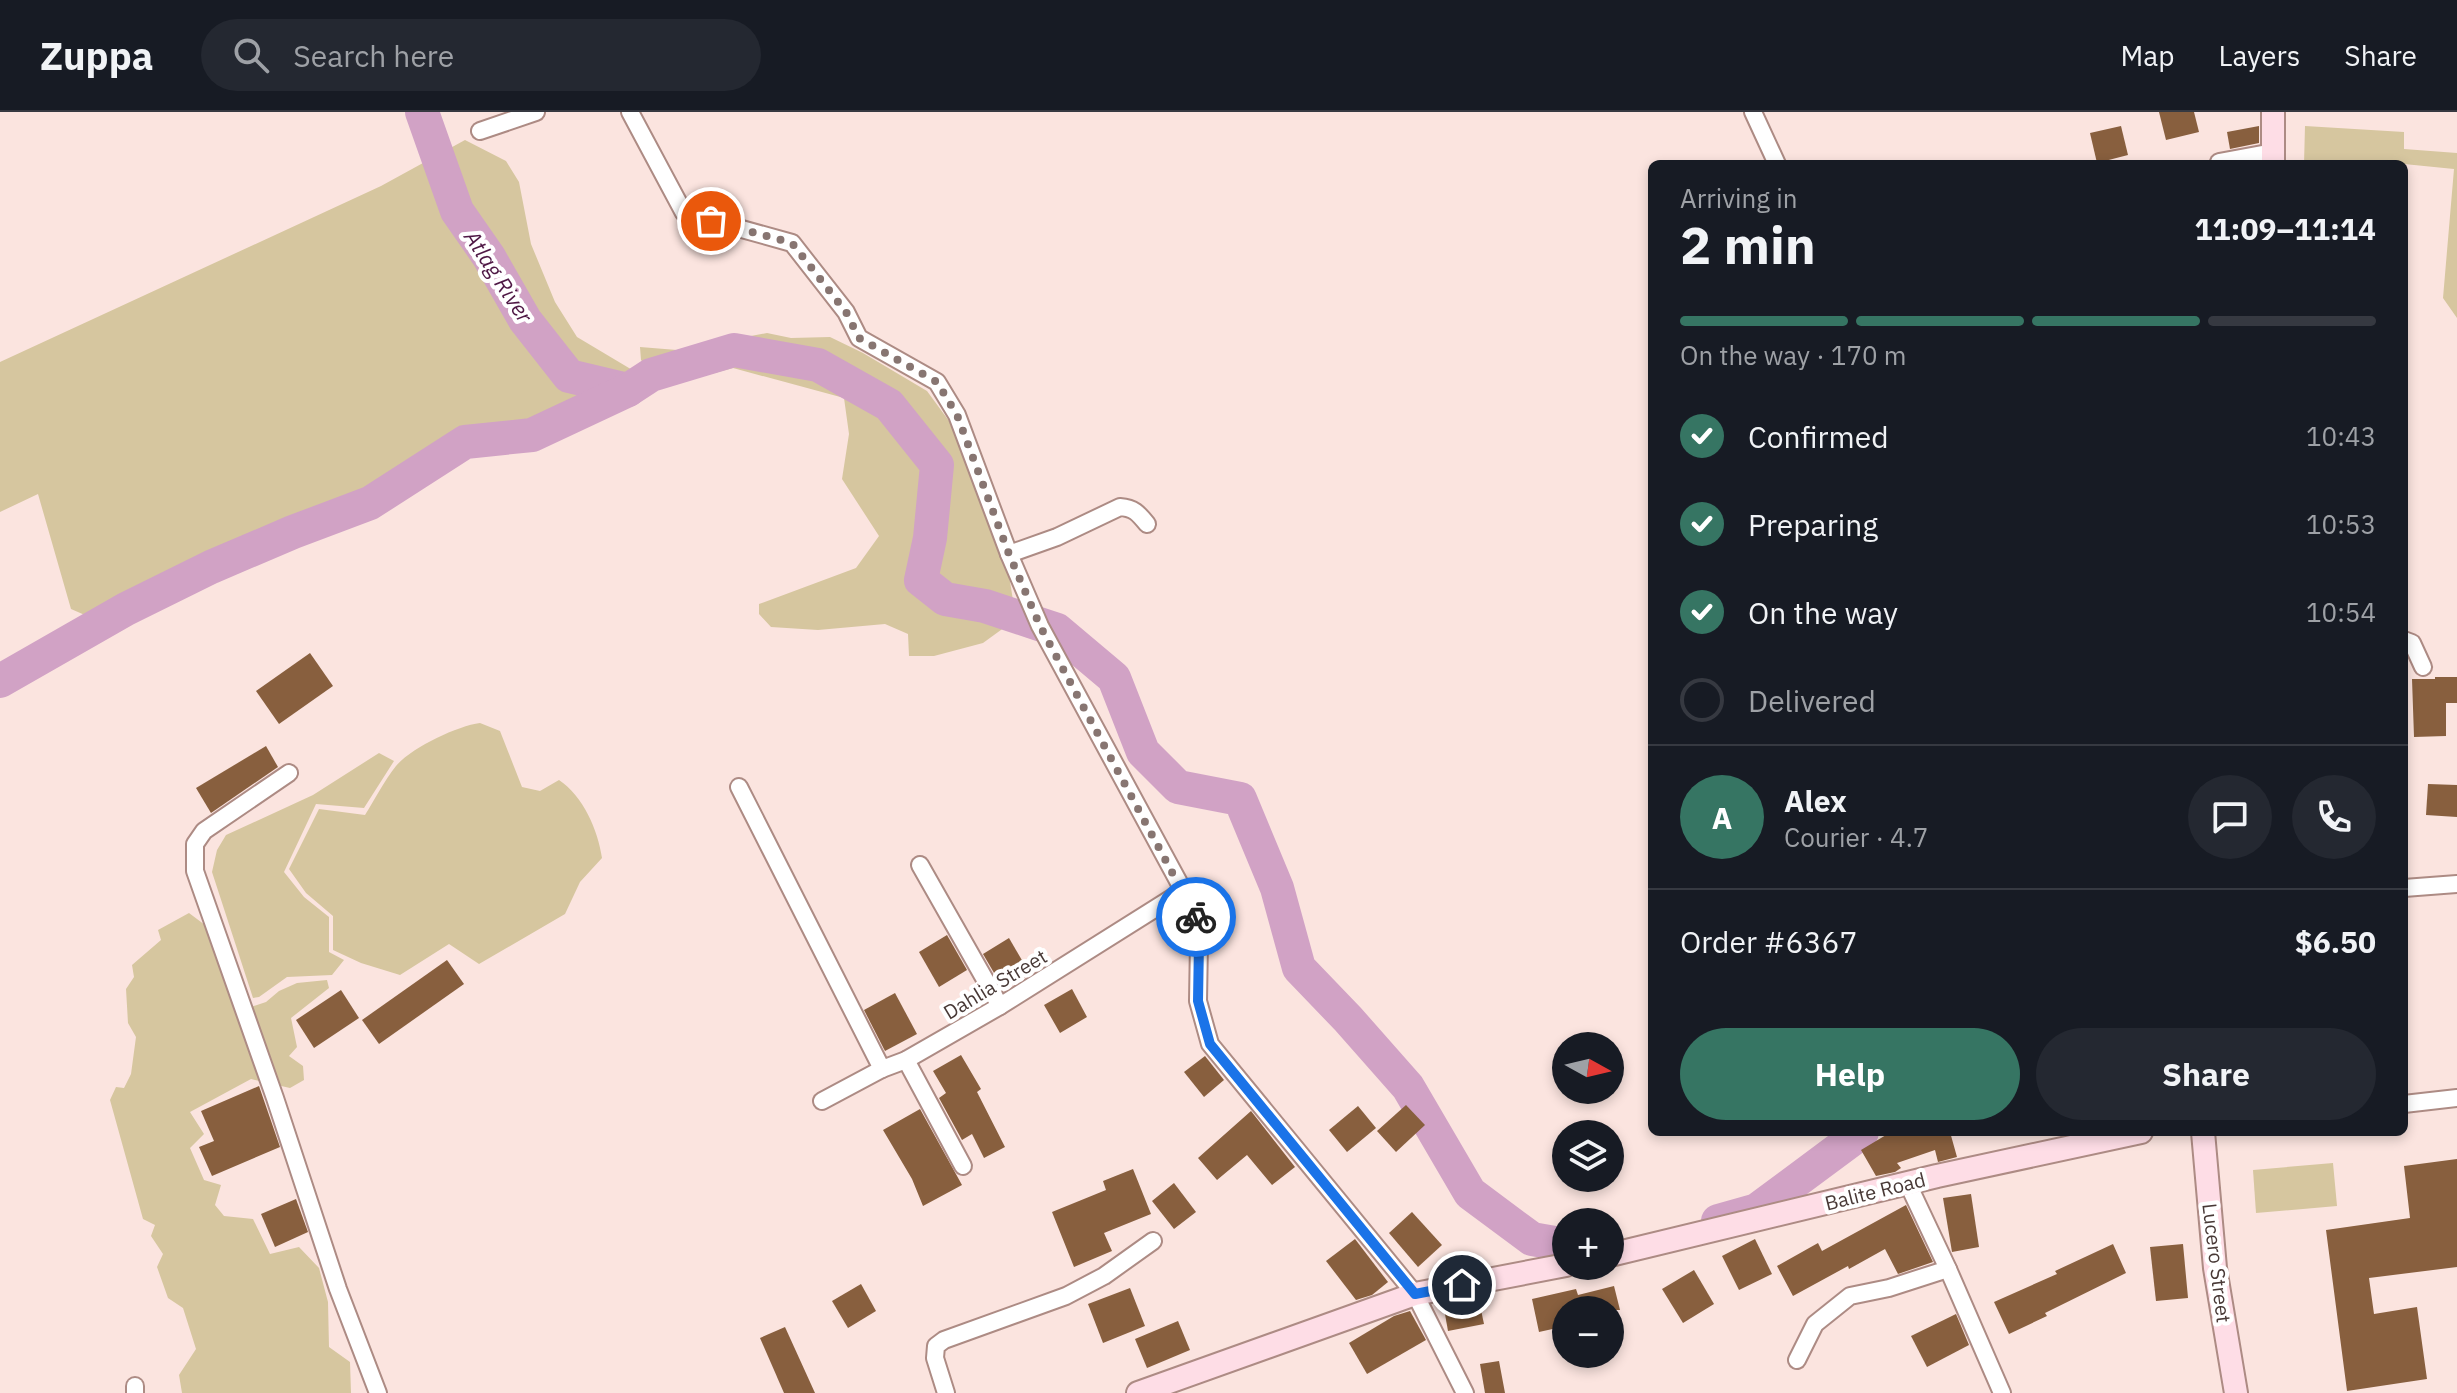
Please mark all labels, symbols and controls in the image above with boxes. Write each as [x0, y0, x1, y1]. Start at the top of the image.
search box [201, 19, 761, 91]
text: Zuppa [40, 31, 153, 80]
icon: search [229, 33, 273, 77]
text: Search here [293, 36, 454, 75]
text: Map [2120, 37, 2174, 74]
text: Layers [2218, 37, 2300, 74]
text: Share [2344, 37, 2417, 74]
text: Arriving in [1680, 181, 1797, 215]
pin [677, 187, 745, 255]
icon: bag [689, 199, 733, 243]
text: 11:09–11:14 [2195, 209, 2376, 248]
text: 2 min [1680, 211, 1816, 278]
water label: Atlag River [458, 223, 540, 329]
text: On the way · 170 m [1680, 338, 1906, 372]
icon: check [1680, 414, 1724, 458]
text: Confirmed [1748, 417, 1889, 456]
text: 10:43 [2306, 419, 2376, 453]
icon: check [1680, 502, 1724, 546]
text: Preparing [1748, 505, 1878, 544]
text: 10:53 [2306, 507, 2376, 541]
icon: check [1680, 590, 1724, 634]
text: On the way [1748, 593, 1898, 632]
text: 10:54 [2306, 595, 2376, 629]
text: Delivered [1748, 681, 1876, 720]
button: chat [2188, 775, 2272, 859]
button: phone [2292, 775, 2376, 859]
text: Alex [1784, 781, 1847, 820]
text: A [1712, 798, 1732, 837]
text: Courier · 4.7 [1784, 820, 1928, 854]
courier [1156, 877, 1236, 957]
icon: bike [1174, 895, 1218, 939]
text: Order #6367 [1680, 922, 1857, 961]
text: $6.50 [2295, 922, 2376, 961]
street label: Dahlia Street [938, 943, 1052, 1025]
button: Help [1680, 1028, 2020, 1120]
button: Share [2036, 1028, 2376, 1120]
north arrow [1552, 1032, 1624, 1104]
map controls [1552, 1032, 1624, 1368]
button: layers [1552, 1120, 1624, 1192]
street label: Balite Road [1822, 1165, 1928, 1217]
street label: Lucero Street [2196, 1202, 2238, 1324]
button: + [1552, 1208, 1624, 1280]
pin [1428, 1251, 1496, 1319]
icon: home [1440, 1263, 1484, 1307]
button: − [1552, 1296, 1624, 1368]

